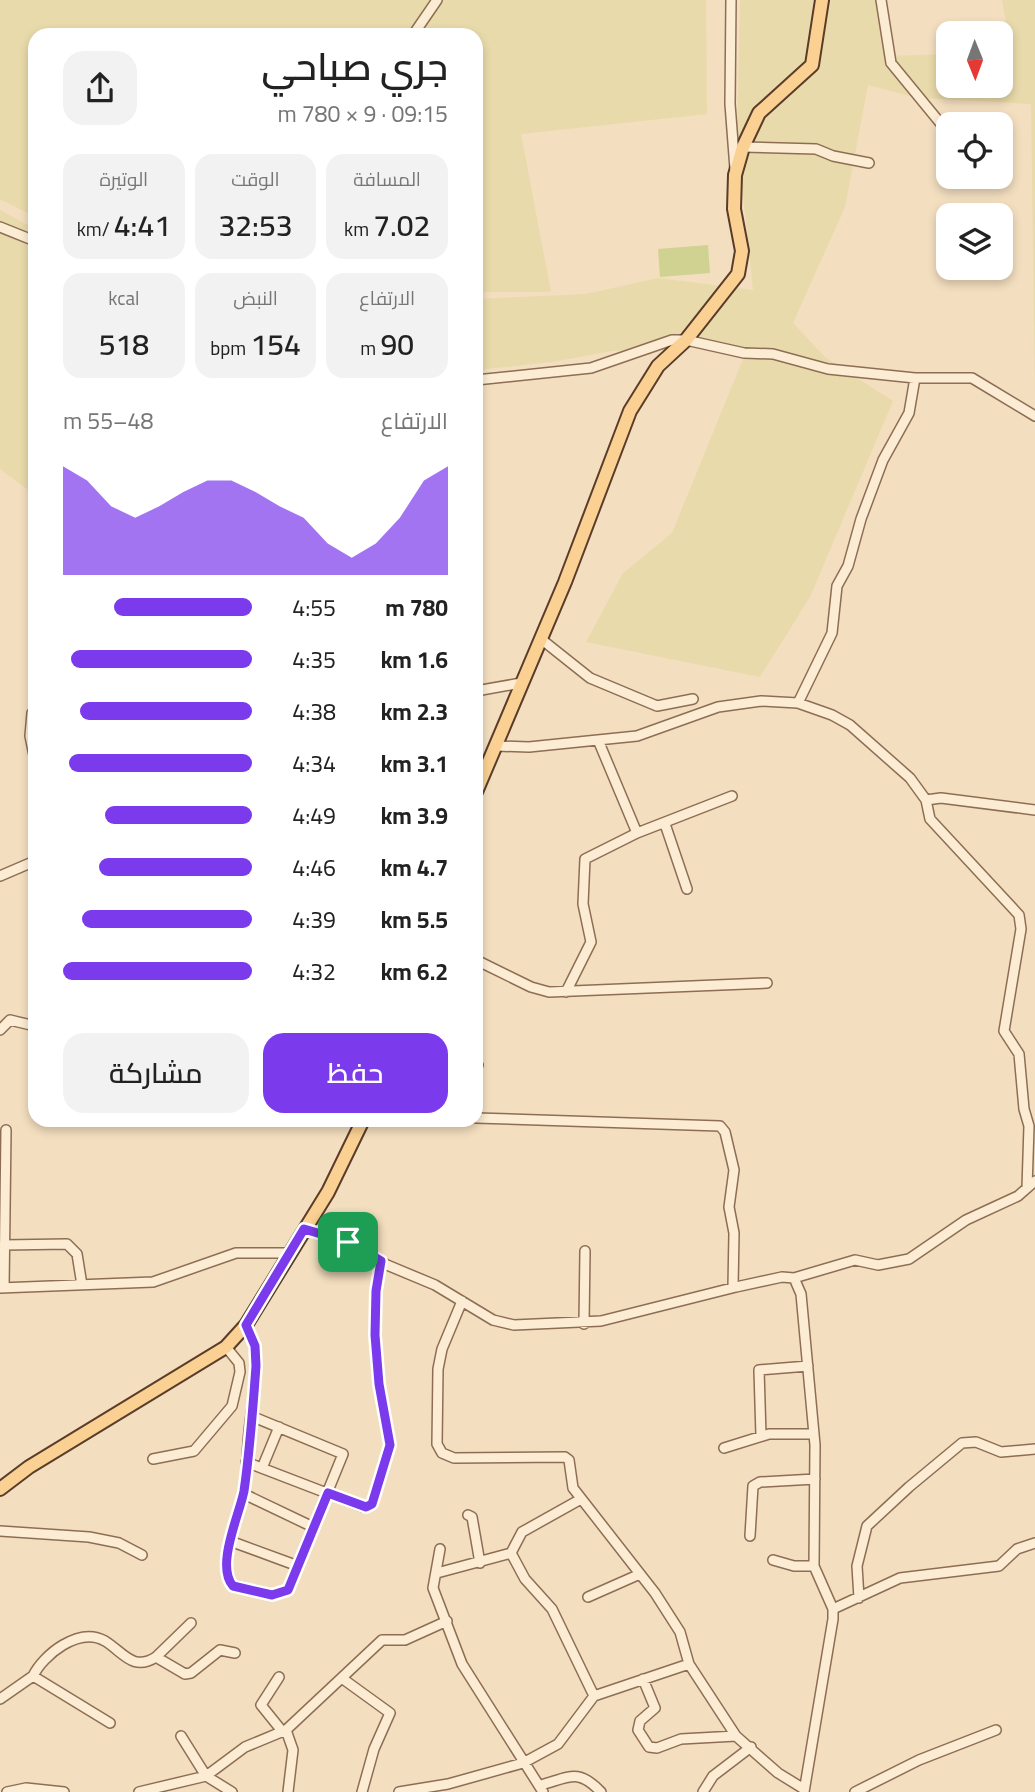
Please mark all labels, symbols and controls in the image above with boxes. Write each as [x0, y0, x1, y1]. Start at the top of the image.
north arrow [936, 21, 1013, 98]
map controls [936, 21, 1013, 280]
text: جري صباحي [261, 30, 448, 102]
button: share [63, 51, 137, 125]
text: 09:15 · 9 × 780 m [277, 92, 448, 135]
button: locate [936, 112, 1013, 189]
text: الوتيرة [99, 161, 148, 197]
text: الوقت [231, 161, 280, 197]
text: المسافة [353, 161, 421, 197]
text: 4:41 [114, 197, 171, 253]
text: 32:53 [219, 197, 292, 253]
text: 7.02 [373, 197, 430, 253]
button: layers [936, 203, 1013, 280]
text: /km [77, 211, 114, 247]
text: km [344, 211, 373, 247]
text: kcal [108, 280, 139, 316]
text: النبض [233, 280, 278, 316]
text: الارتفاع [359, 280, 415, 316]
text: 518 [99, 316, 149, 372]
text: 154 [250, 316, 301, 372]
text: 90 [380, 316, 414, 372]
text: bpm [210, 330, 250, 366]
text: m [360, 330, 380, 366]
text: 48–55 m [63, 399, 153, 442]
text: الارتفاع [381, 399, 448, 442]
text: 4:55 [292, 586, 336, 629]
text: 780 m [385, 586, 448, 629]
text: 4:35 [292, 638, 336, 681]
text: 1.6 km [381, 638, 448, 681]
text: 4:38 [292, 690, 336, 733]
text: 2.3 km [381, 690, 448, 733]
text: 4:34 [292, 742, 336, 785]
text: 3.1 km [381, 742, 448, 785]
text: 4:49 [292, 794, 336, 837]
text: 3.9 km [381, 794, 448, 837]
text: 4:46 [292, 846, 336, 889]
text: 4.7 km [381, 846, 448, 889]
text: 4:39 [292, 898, 336, 941]
text: 5.5 km [381, 898, 448, 941]
text: 4:32 [292, 950, 336, 993]
text: 6.2 km [381, 950, 448, 993]
button: مشاركة [63, 1033, 249, 1113]
button: حفظ [263, 1033, 448, 1113]
pin [318, 1212, 378, 1272]
icon: arrive [329, 1223, 367, 1261]

